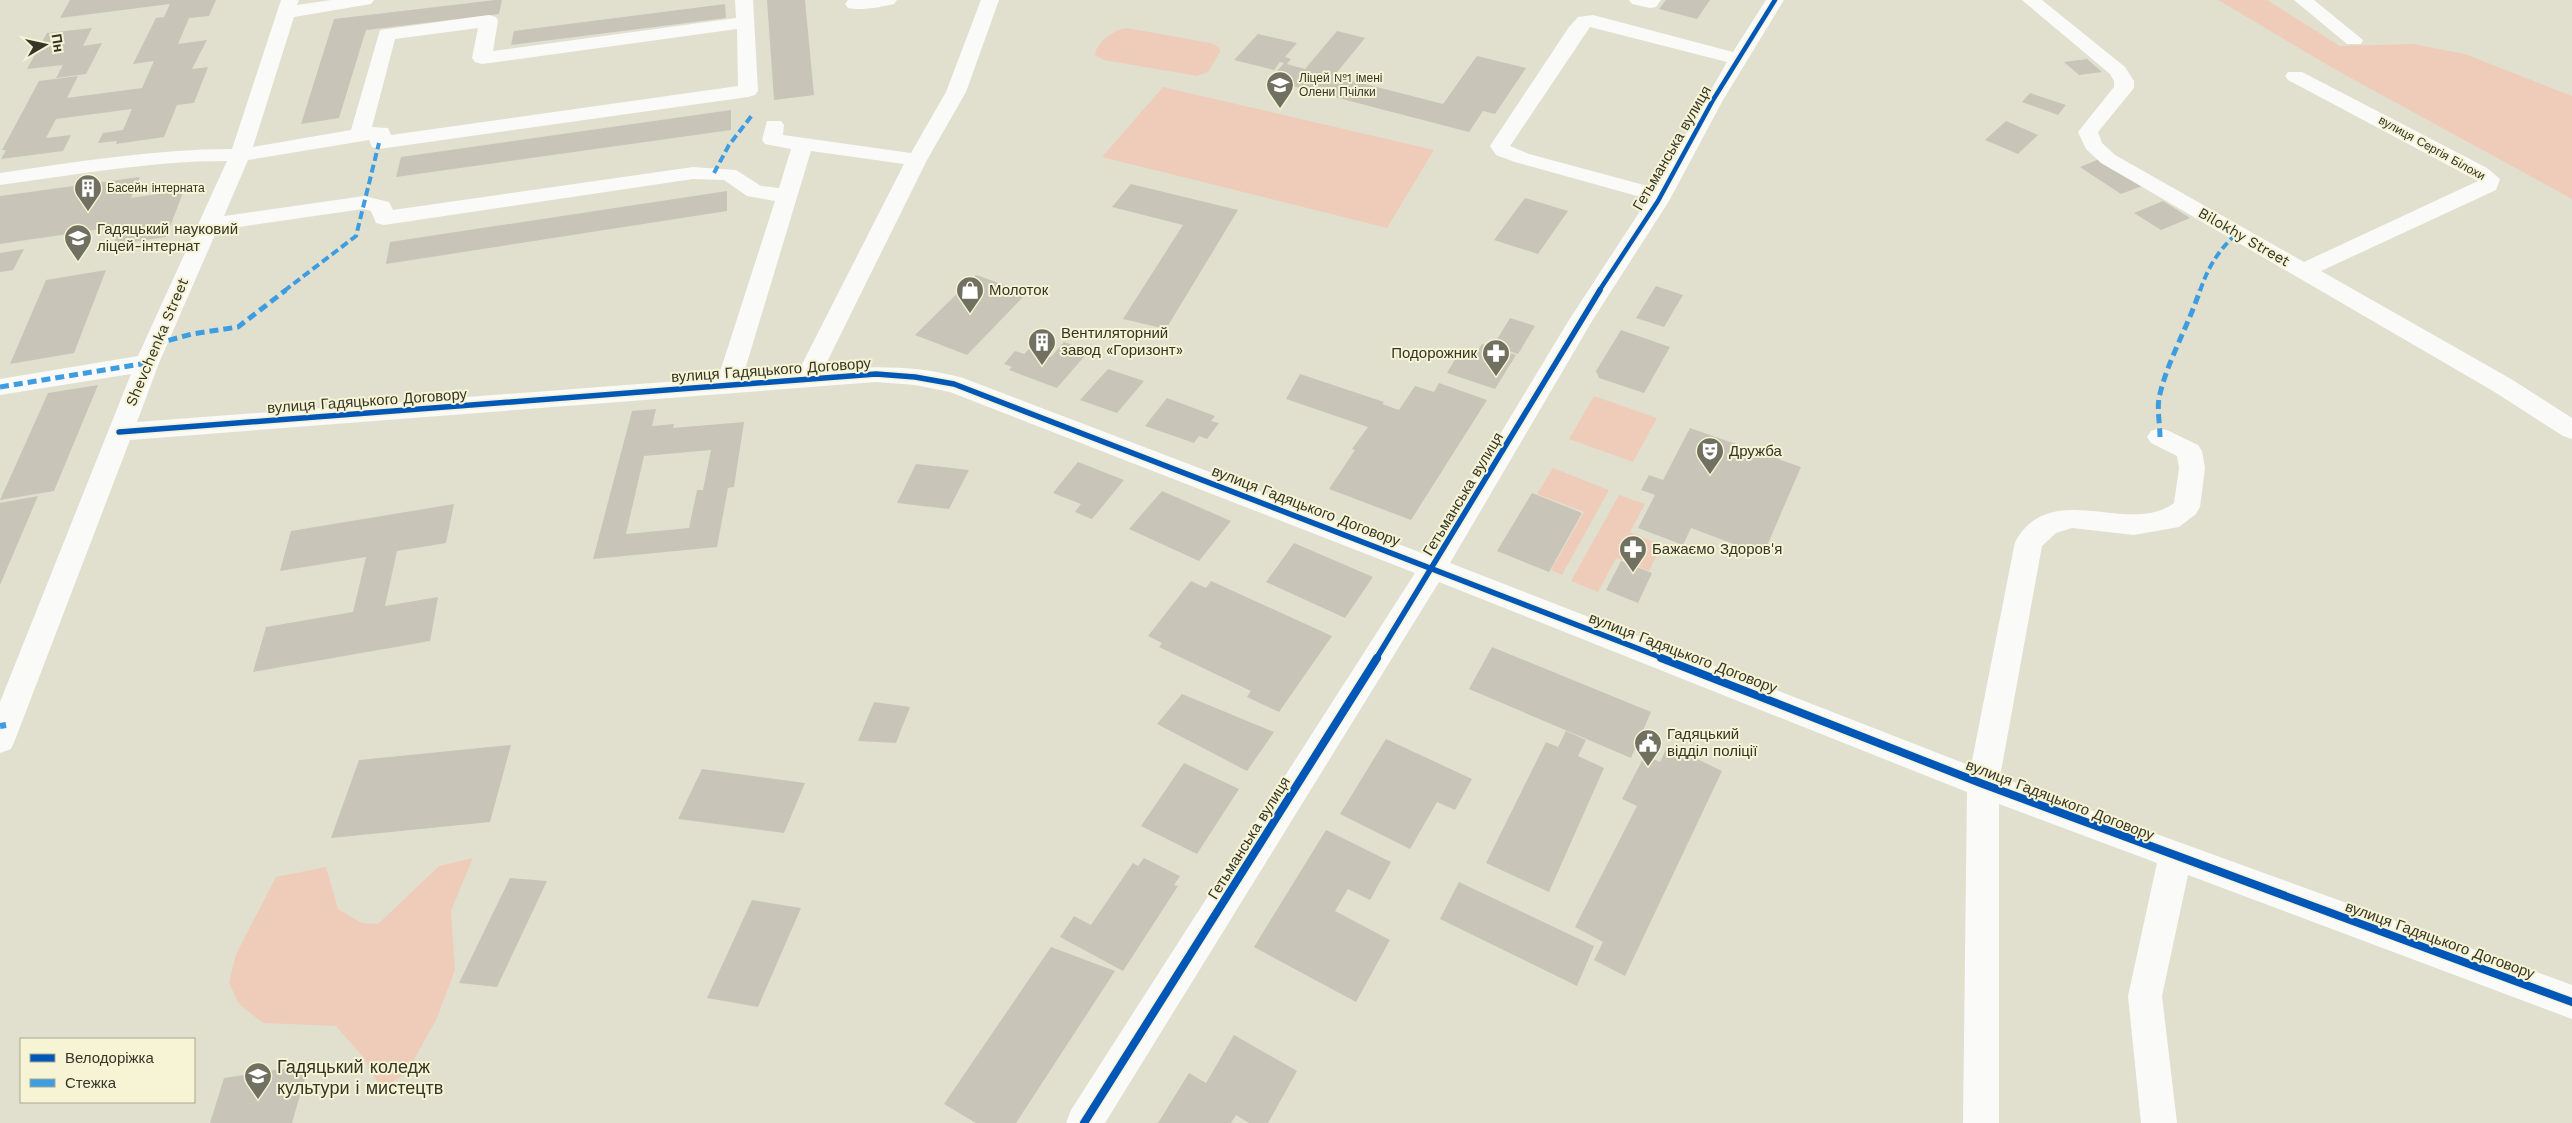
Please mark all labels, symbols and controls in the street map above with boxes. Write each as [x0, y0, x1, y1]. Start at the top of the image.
north arrow [20, 20, 70, 70]
text: Пн [48, 33, 67, 53]
school or university icon: Ліцей №1 імені Олени Пчілки [1265, 70, 1295, 109]
place label: Ліцей №1 імені Олени Пчілки [1299, 71, 1383, 99]
street label: Гетьманська вулиця [1629, 82, 1715, 214]
street label: вулиця Сергія Білохи [2376, 113, 2488, 183]
building icon: Басейн інтерната [73, 173, 103, 212]
place label: Басейн інтерната [107, 181, 205, 195]
street label: Bilokhy Street [2195, 204, 2294, 271]
place label: Гадяцький науковий ліцей-інтернат [97, 220, 238, 255]
school or university icon: Гадяцький науковий ліцей-інтернат [63, 223, 93, 262]
street label: Shevchenka Street [122, 275, 192, 409]
shop icon: Молоток [955, 275, 985, 314]
place label: Молоток [989, 281, 1049, 299]
place label: Вентиляторний завод «Горизонт» [1061, 324, 1183, 359]
building icon: Вентиляторний завод «Горизонт» [1027, 327, 1057, 366]
pharmacy icon: Подорожник [1481, 338, 1511, 377]
place label: Подорожник [1391, 344, 1477, 362]
street label: вулиця Гадяцького Договору [670, 354, 872, 386]
street label: вулиця Гадяцького Договору [266, 385, 468, 417]
street label: Гетьманська вулиця [1419, 429, 1507, 559]
theatre icon: Дружба [1695, 436, 1725, 475]
place label: Дружба [1729, 442, 1782, 460]
street label: вулиця Гадяцького Договору [1209, 462, 1403, 550]
pharmacy icon: Бажаємо Здоров'я [1618, 534, 1648, 573]
place label: Бажаємо Здоров'я [1652, 540, 1782, 558]
street label: вулиця Гадяцького Договору [1586, 609, 1780, 697]
place label: Гадяцький відділ поліції [1667, 725, 1758, 760]
public building icon: Гадяцький відділ поліції [1633, 728, 1663, 767]
street label: вулиця Гадяцького Договору [1963, 756, 2157, 844]
street label: Гетьманська вулиця [1204, 773, 1294, 903]
street label: вулиця Гадяцького Договору [2343, 897, 2538, 983]
legend [20, 1038, 195, 1103]
text: Велодоріжка [65, 1049, 154, 1067]
place label: Гадяцький коледж культури і мистецтв [277, 1056, 443, 1098]
school or university icon: Гадяцький коледж культури і мистецтв [243, 1061, 273, 1100]
text: Стежка [65, 1074, 117, 1092]

